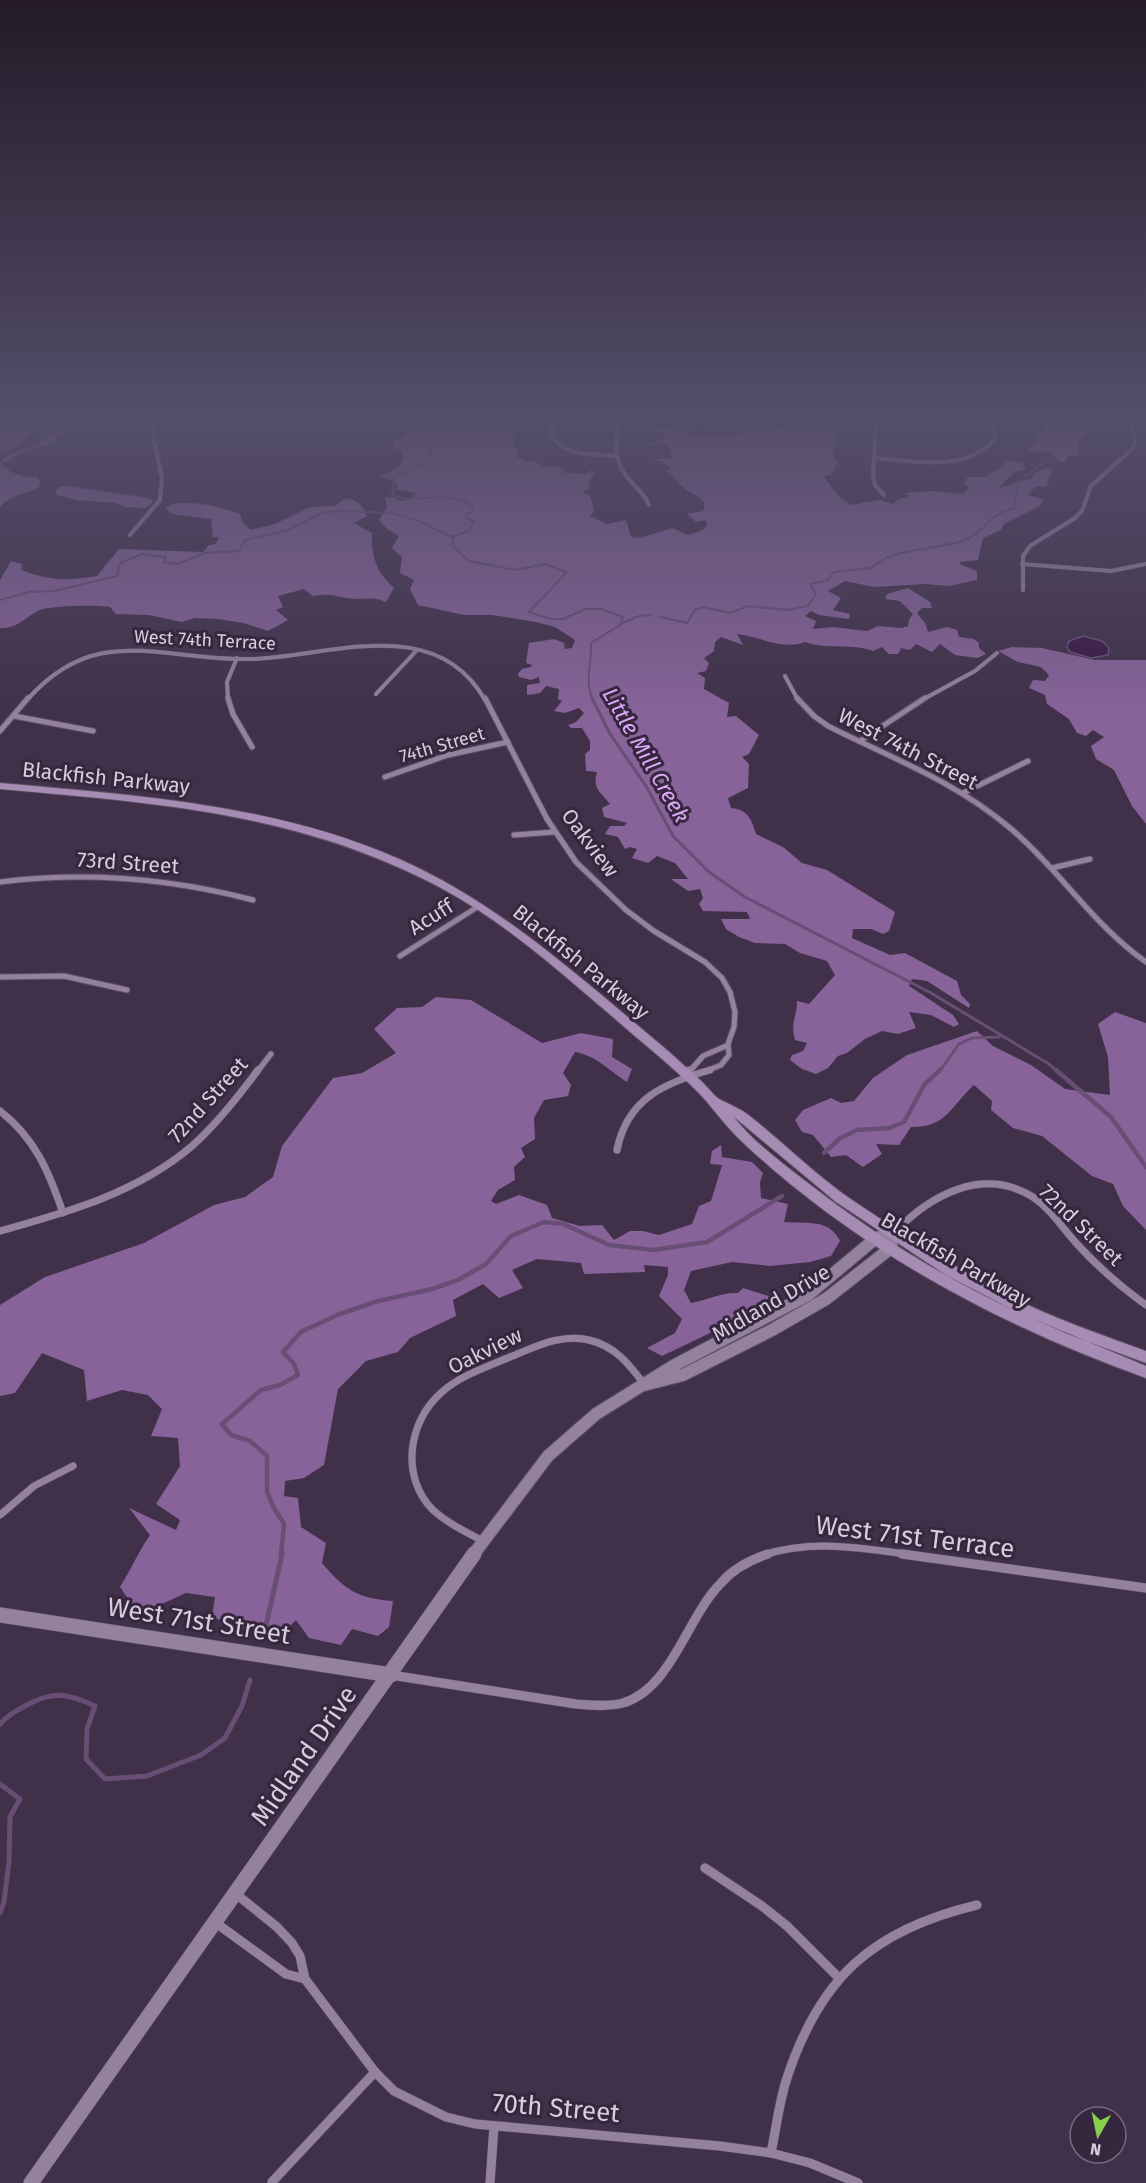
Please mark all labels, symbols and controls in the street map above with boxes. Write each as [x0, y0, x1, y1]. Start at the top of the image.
street label: West 74th Terrace [133, 625, 277, 655]
water label: Little Mill Creek [596, 683, 696, 827]
street label: West 74th Street [834, 703, 983, 796]
street label: 74th Street [397, 722, 488, 768]
street label: Blackfish Parkway [21, 756, 192, 800]
street label: Oakview [556, 804, 624, 882]
street label: 73rd Street [76, 846, 180, 880]
street label: Acuff [404, 892, 460, 941]
street label: Blackfish Parkway [507, 899, 655, 1025]
street label: 72nd Street [163, 1051, 254, 1148]
street label: 72nd Street [1034, 1179, 1129, 1272]
street label: Blackfish Parkway [877, 1207, 1036, 1314]
street label: Midland Drive [707, 1259, 835, 1347]
street label: Oakview [444, 1322, 526, 1380]
street label: West 71st Terrace [814, 1509, 1016, 1565]
street label: West 71st Street [105, 1591, 293, 1651]
street label: Midland Drive [244, 1680, 364, 1832]
street label: 70th Street [491, 2087, 622, 2129]
north arrow [1068, 2105, 1128, 2165]
text: N [1089, 2139, 1102, 2160]

